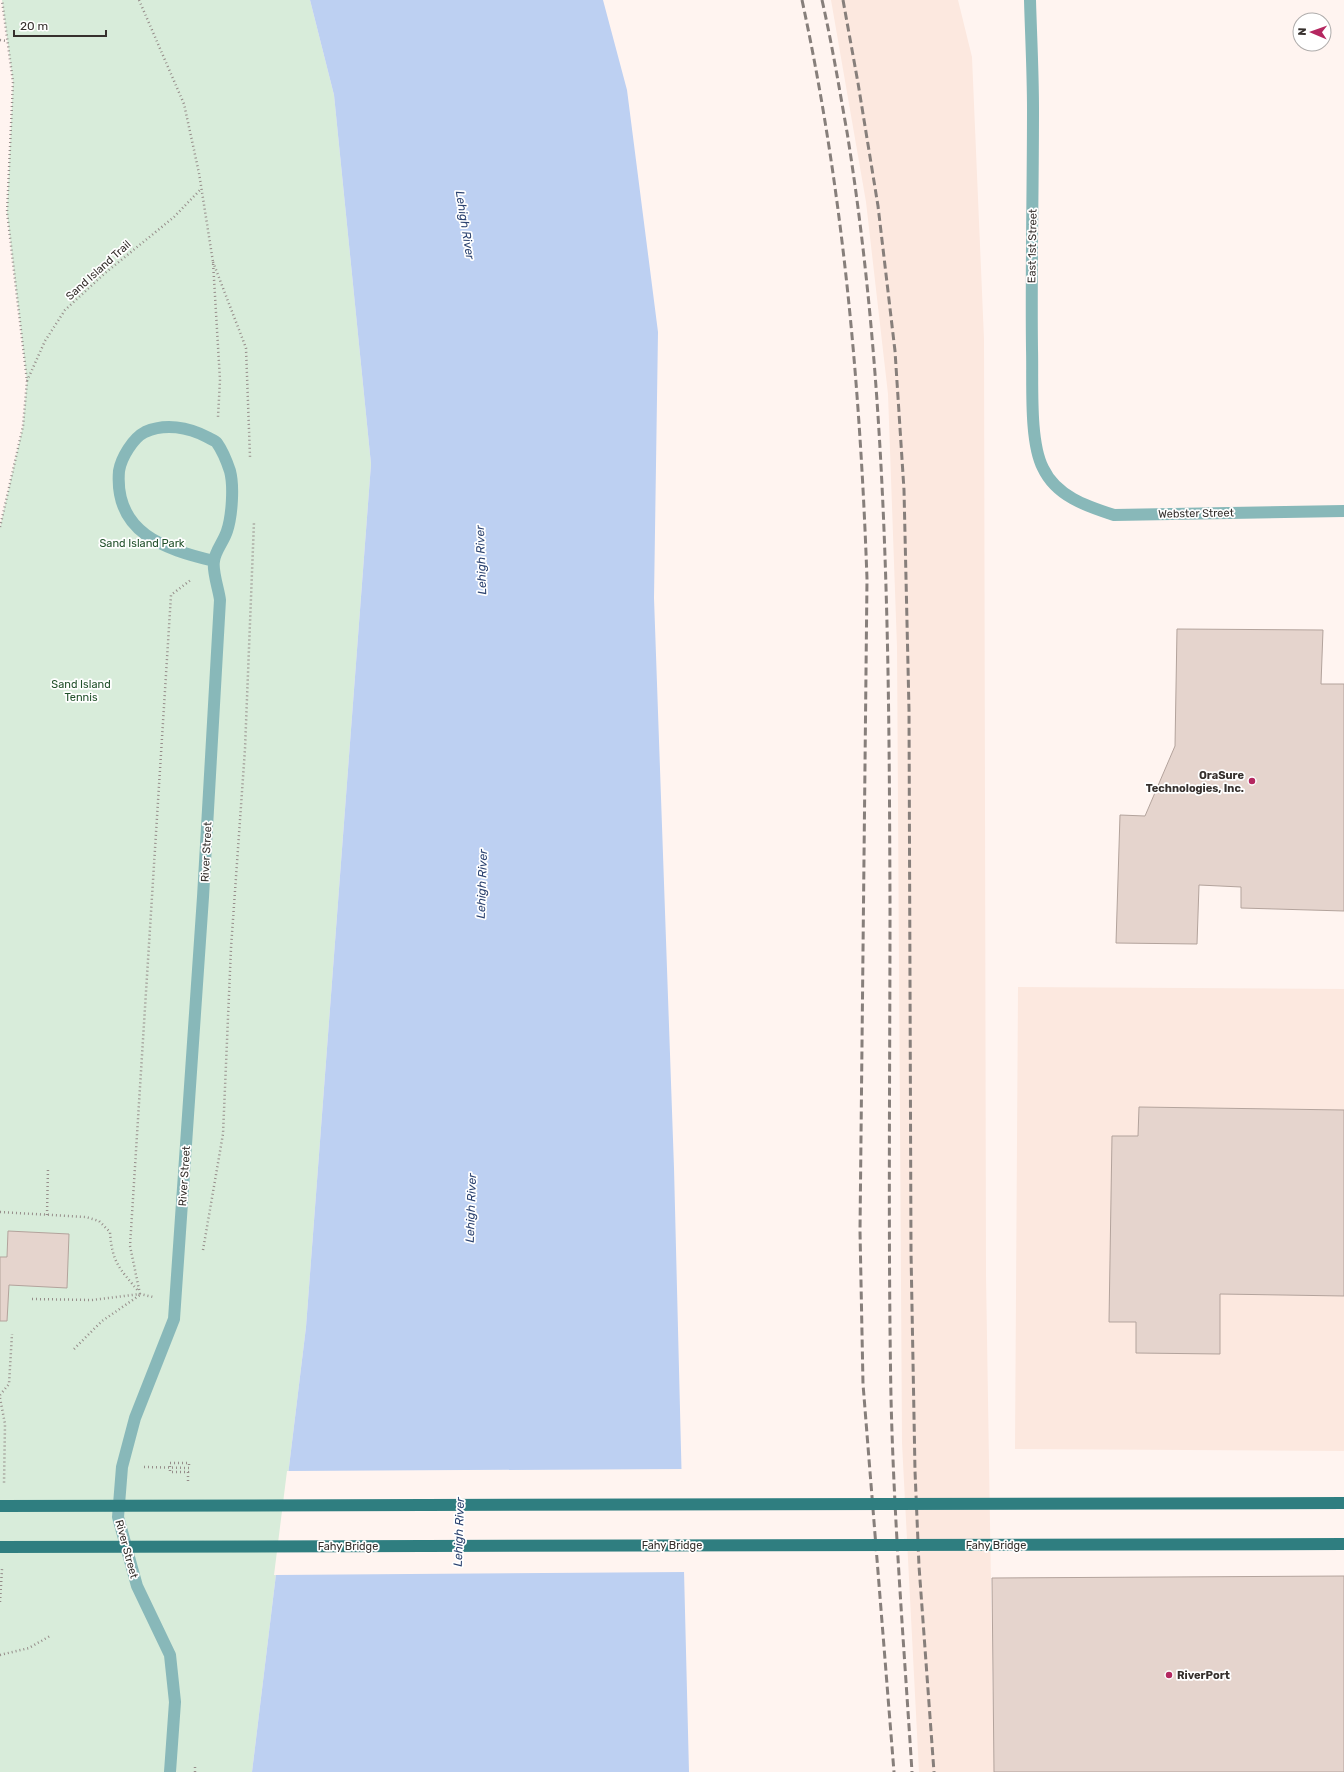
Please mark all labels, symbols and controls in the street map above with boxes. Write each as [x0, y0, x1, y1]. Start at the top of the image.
scale bar [14, 12, 106, 38]
north arrow [1292, 12, 1332, 52]
text: 20 m [20, 19, 48, 33]
text: N [1296, 27, 1309, 36]
water label: Lehigh River [453, 190, 477, 261]
street label: East 1st Street [1025, 208, 1040, 283]
street label: Sand Island Trail [63, 238, 133, 303]
street label: Webster Street [1158, 506, 1235, 521]
water label: Lehigh River [473, 525, 489, 595]
park label: Sand Island Park [100, 537, 185, 550]
park label: Sand Island Tennis [51, 678, 111, 704]
place label: OraSure Technologies, Inc. [1146, 769, 1244, 795]
marker: OraSure Technologies, Inc. [1247, 776, 1257, 786]
street label: River Street [198, 821, 215, 882]
water label: Lehigh River [474, 849, 490, 919]
street label: River Street [176, 1145, 193, 1207]
water label: Lehigh River [463, 1173, 479, 1243]
water label: Lehigh River [451, 1497, 467, 1567]
street label: River Street [112, 1518, 141, 1581]
street label: Fahy Bridge [642, 1539, 702, 1552]
street label: Fahy Bridge [966, 1539, 1026, 1552]
street label: Fahy Bridge [318, 1540, 378, 1553]
place label: RiverPort [1177, 1669, 1230, 1682]
marker: RiverPort [1164, 1670, 1174, 1680]

